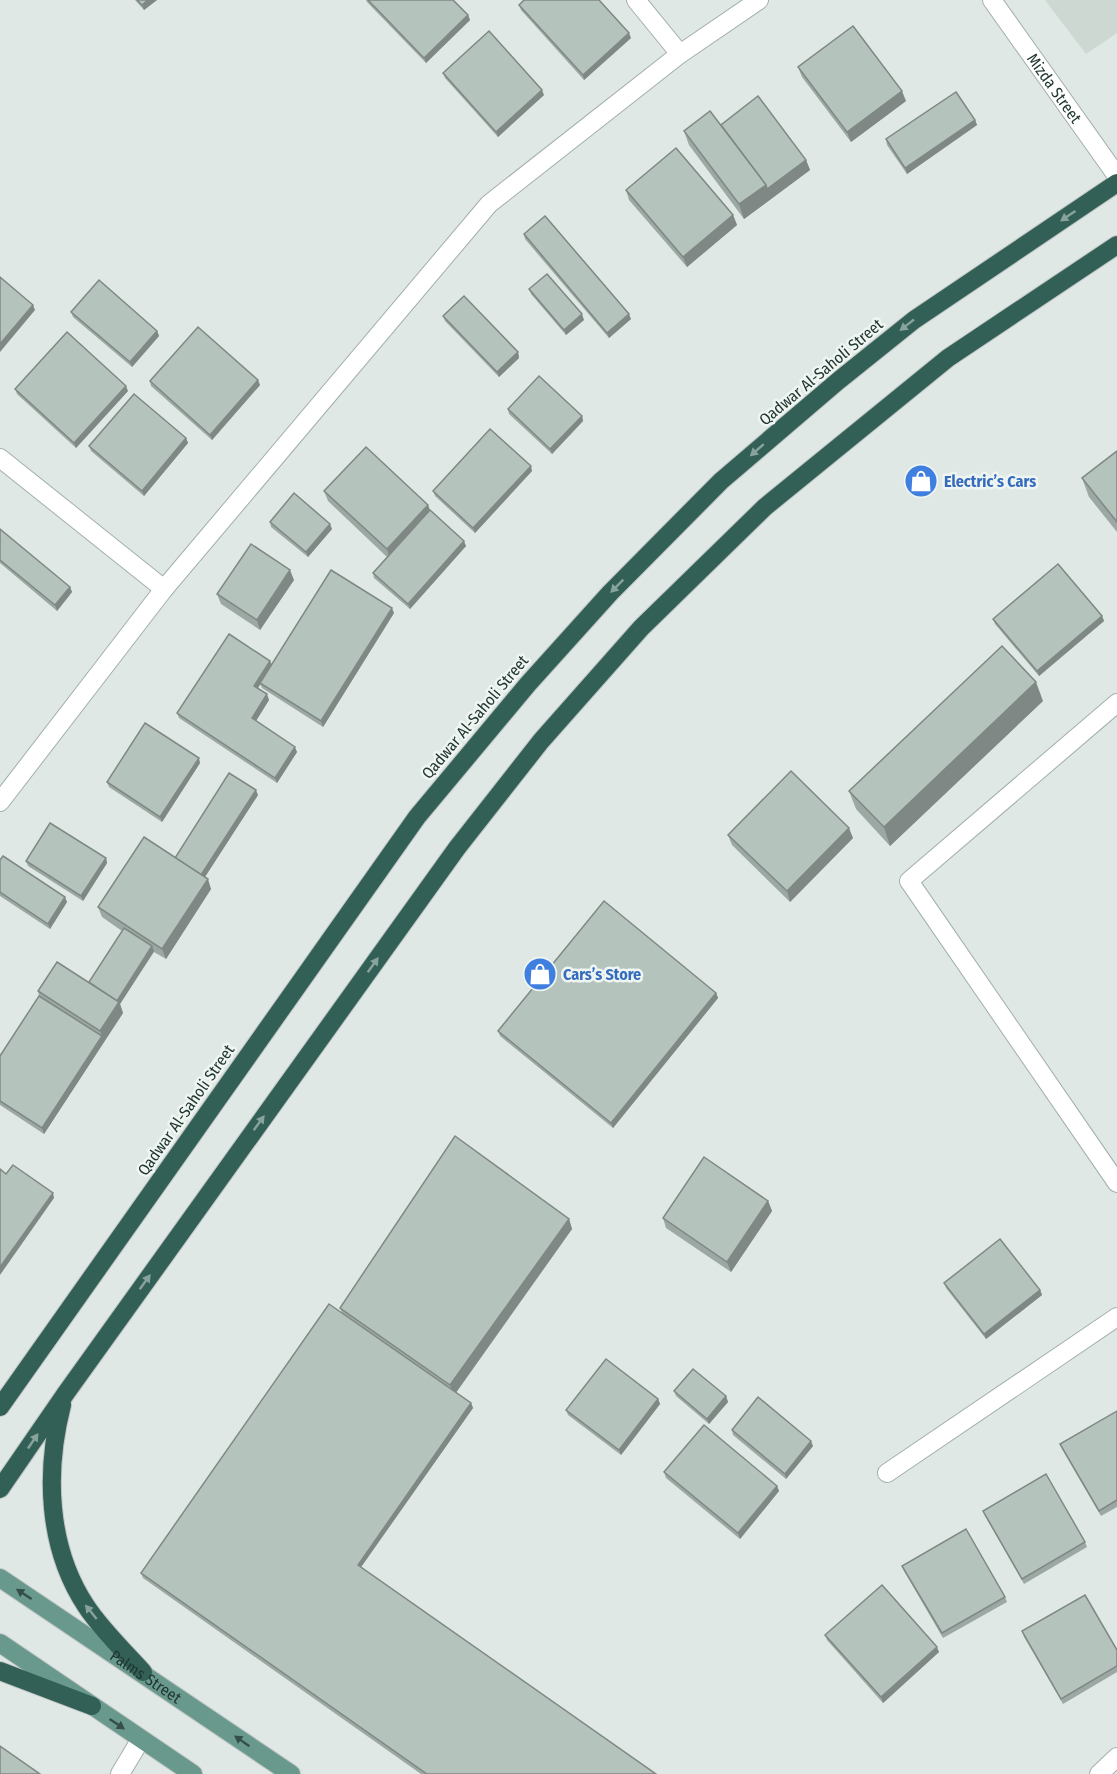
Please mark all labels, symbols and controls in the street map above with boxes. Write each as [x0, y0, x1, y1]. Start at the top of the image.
street label: Mizda Street [1023, 49, 1086, 127]
one-way arrow [1061, 210, 1077, 222]
street label: Qadwar Al-Saholi Street [755, 314, 887, 429]
one-way arrow [899, 319, 915, 332]
one-way arrow [750, 443, 765, 456]
shop icon: Electric’s Cars [903, 463, 939, 499]
place label: Electric’s Cars [944, 472, 1036, 491]
one-way arrow [611, 578, 625, 592]
street label: Qadwar Al-Saholi Street [418, 651, 533, 783]
shop icon: Cars’s Store [522, 956, 558, 992]
one-way arrow [367, 957, 379, 973]
place label: Cars’s Store [563, 965, 641, 984]
street label: Qadwar Al-Saholi Street [134, 1040, 239, 1179]
one-way arrow [253, 1116, 265, 1132]
one-way arrow [139, 1274, 151, 1289]
one-way arrow [27, 1433, 38, 1449]
one-way arrow [16, 1588, 32, 1600]
one-way arrow [85, 1604, 98, 1620]
street label: Palms Street [107, 1646, 186, 1707]
one-way arrow [109, 1718, 126, 1729]
one-way arrow [235, 1735, 251, 1747]

